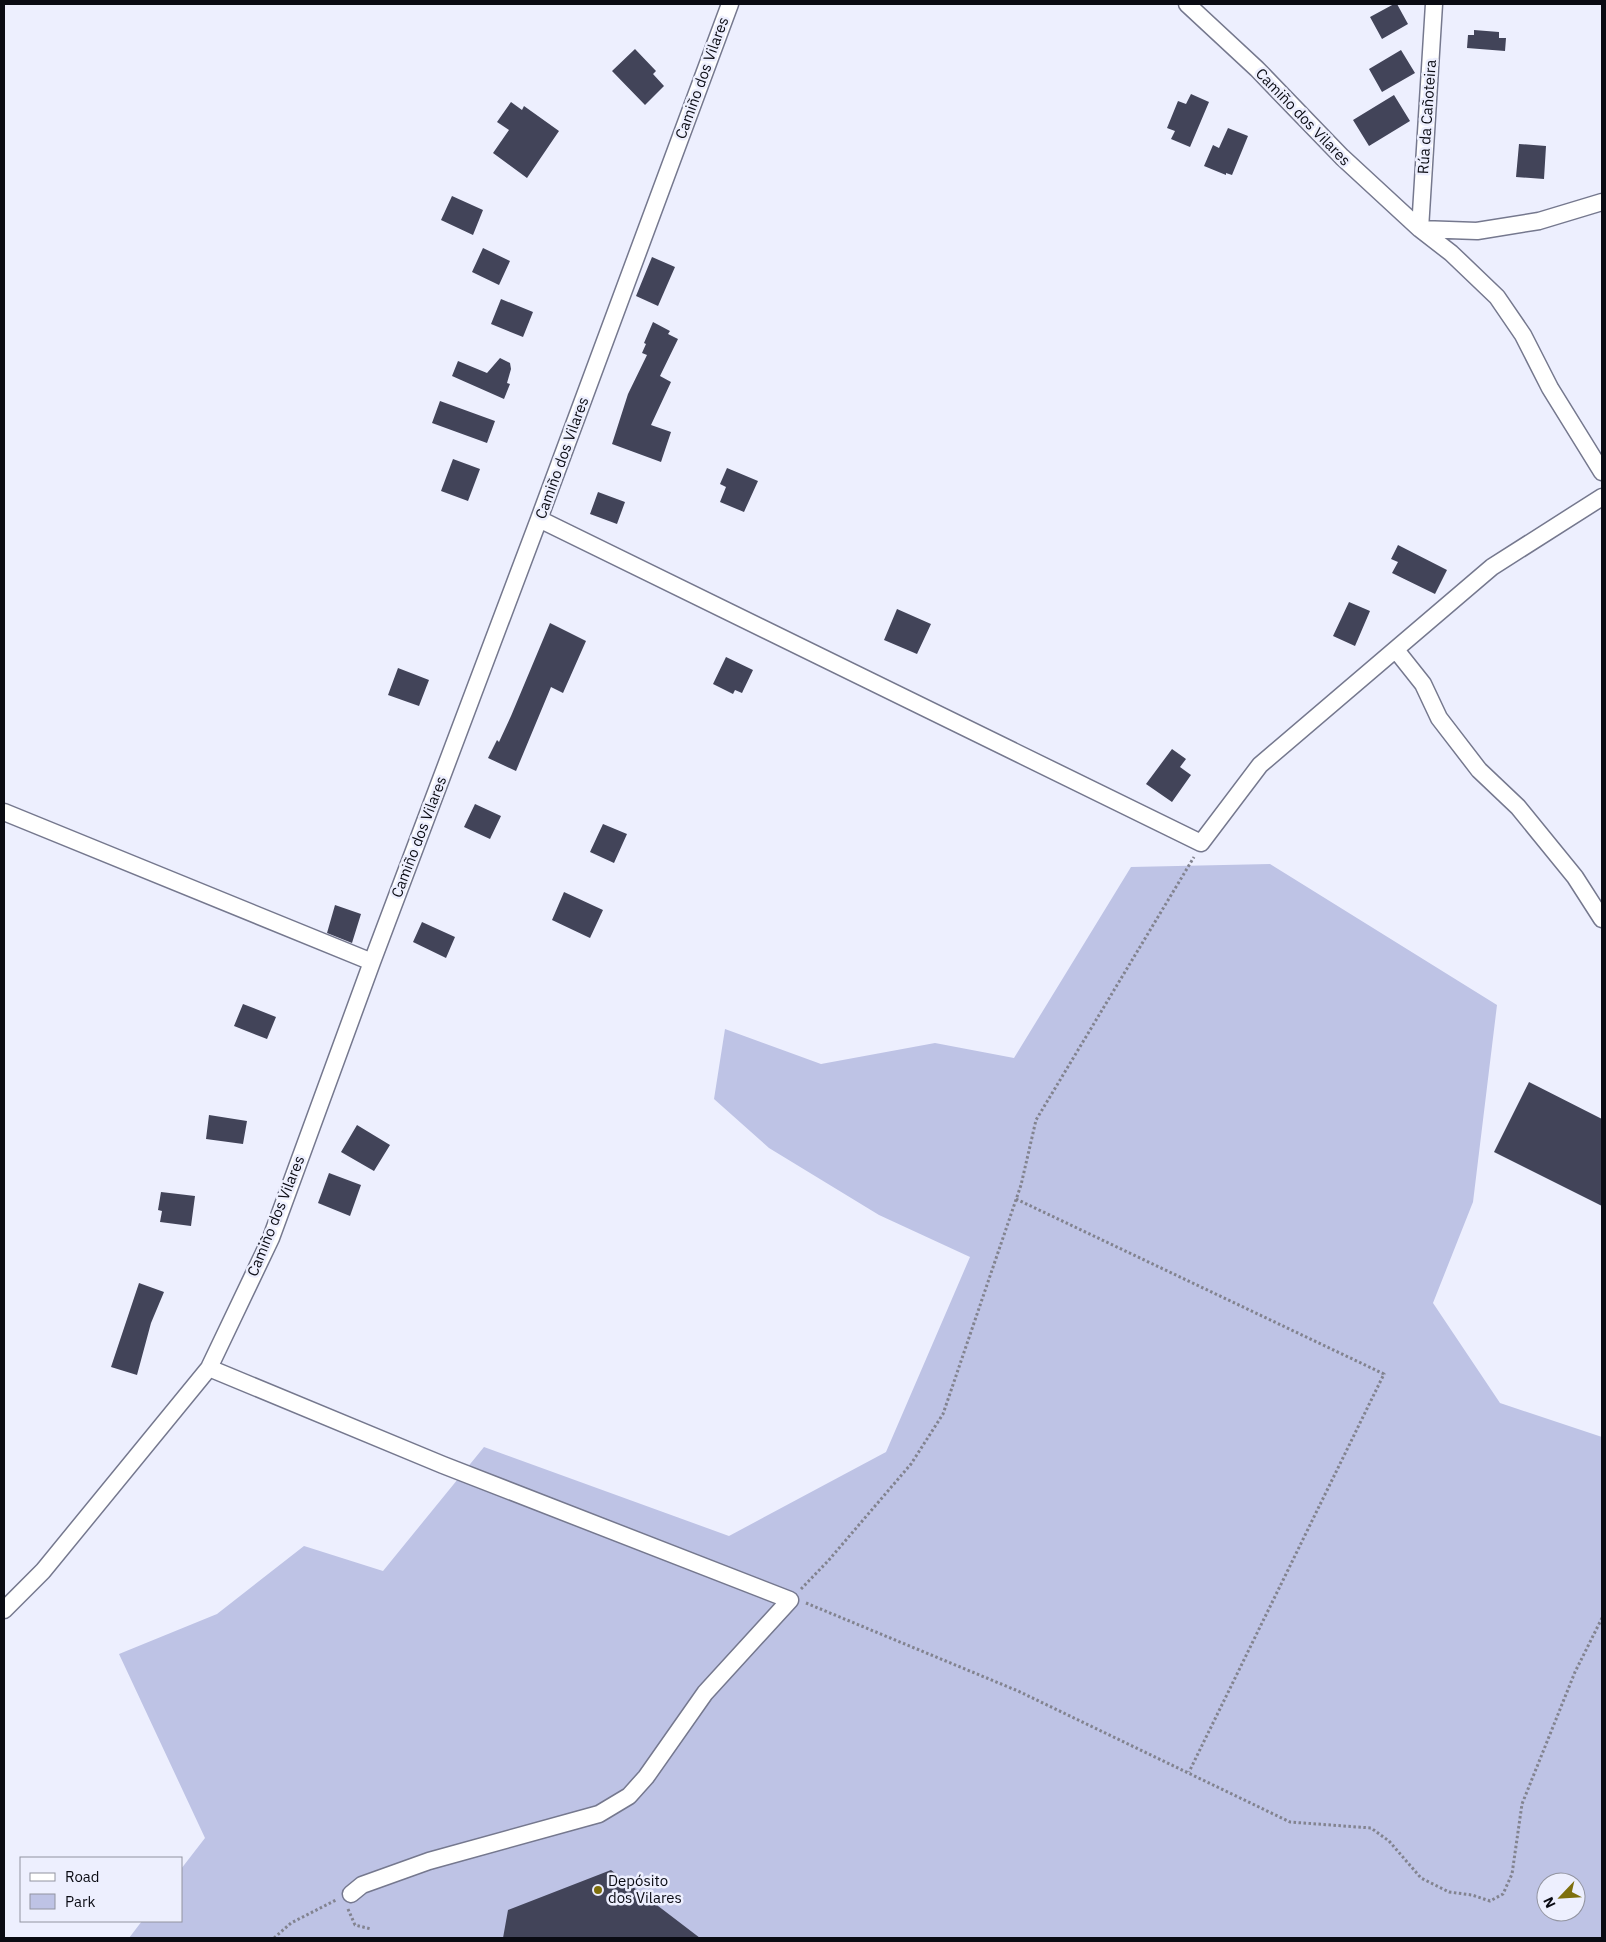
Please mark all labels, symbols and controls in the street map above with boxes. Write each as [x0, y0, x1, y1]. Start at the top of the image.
street label: Camiño dos Vilares [671, 14, 732, 141]
street label: Rúa da Cañoteira [1413, 59, 1440, 175]
street label: Camiño dos Vilares [1252, 64, 1355, 169]
street label: Camiño dos Vilares [531, 394, 592, 521]
street label: Camiño dos Vilares [387, 773, 450, 900]
street label: Camiño dos Vilares [243, 1153, 308, 1279]
legend [20, 1857, 182, 1922]
text: Road [65, 1867, 100, 1886]
place label: Depósito dos Vilares [608, 1871, 682, 1907]
north arrow [1536, 1872, 1586, 1922]
marker: Depósito dos Vilares [592, 1884, 604, 1896]
text: Park [65, 1892, 95, 1911]
text: N [1539, 1894, 1560, 1911]

